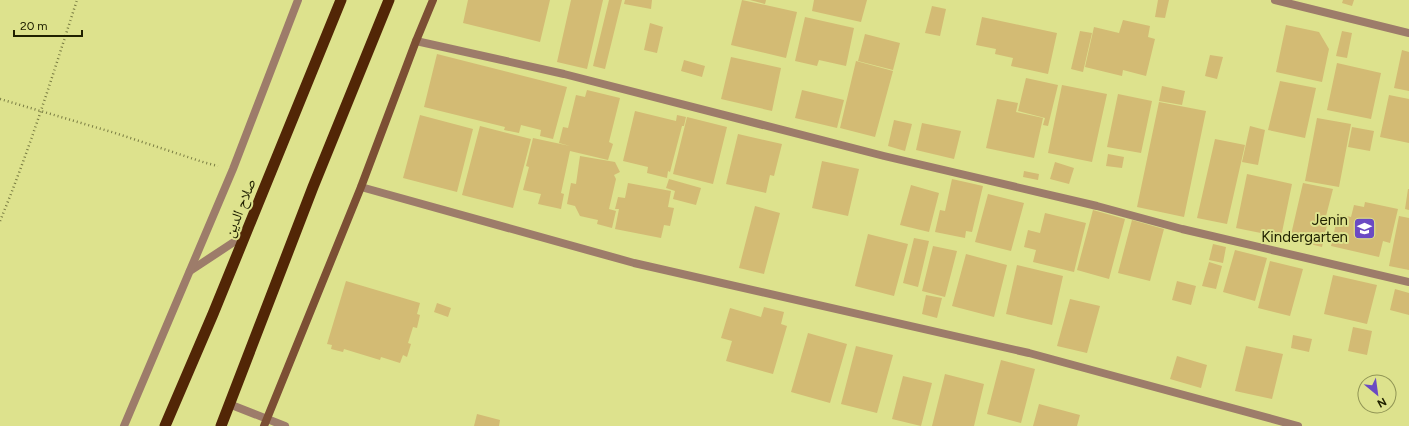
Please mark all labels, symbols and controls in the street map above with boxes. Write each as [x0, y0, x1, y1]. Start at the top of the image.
scale bar [14, 12, 82, 38]
text: 20 m [20, 19, 48, 33]
street label: صلاح الدين [220, 176, 261, 240]
place label: Jenin Kindergarten [1261, 211, 1348, 246]
school or university icon: Jenin Kindergarten [1351, 216, 1377, 242]
north arrow [1357, 374, 1397, 414]
text: N [1375, 395, 1388, 410]

